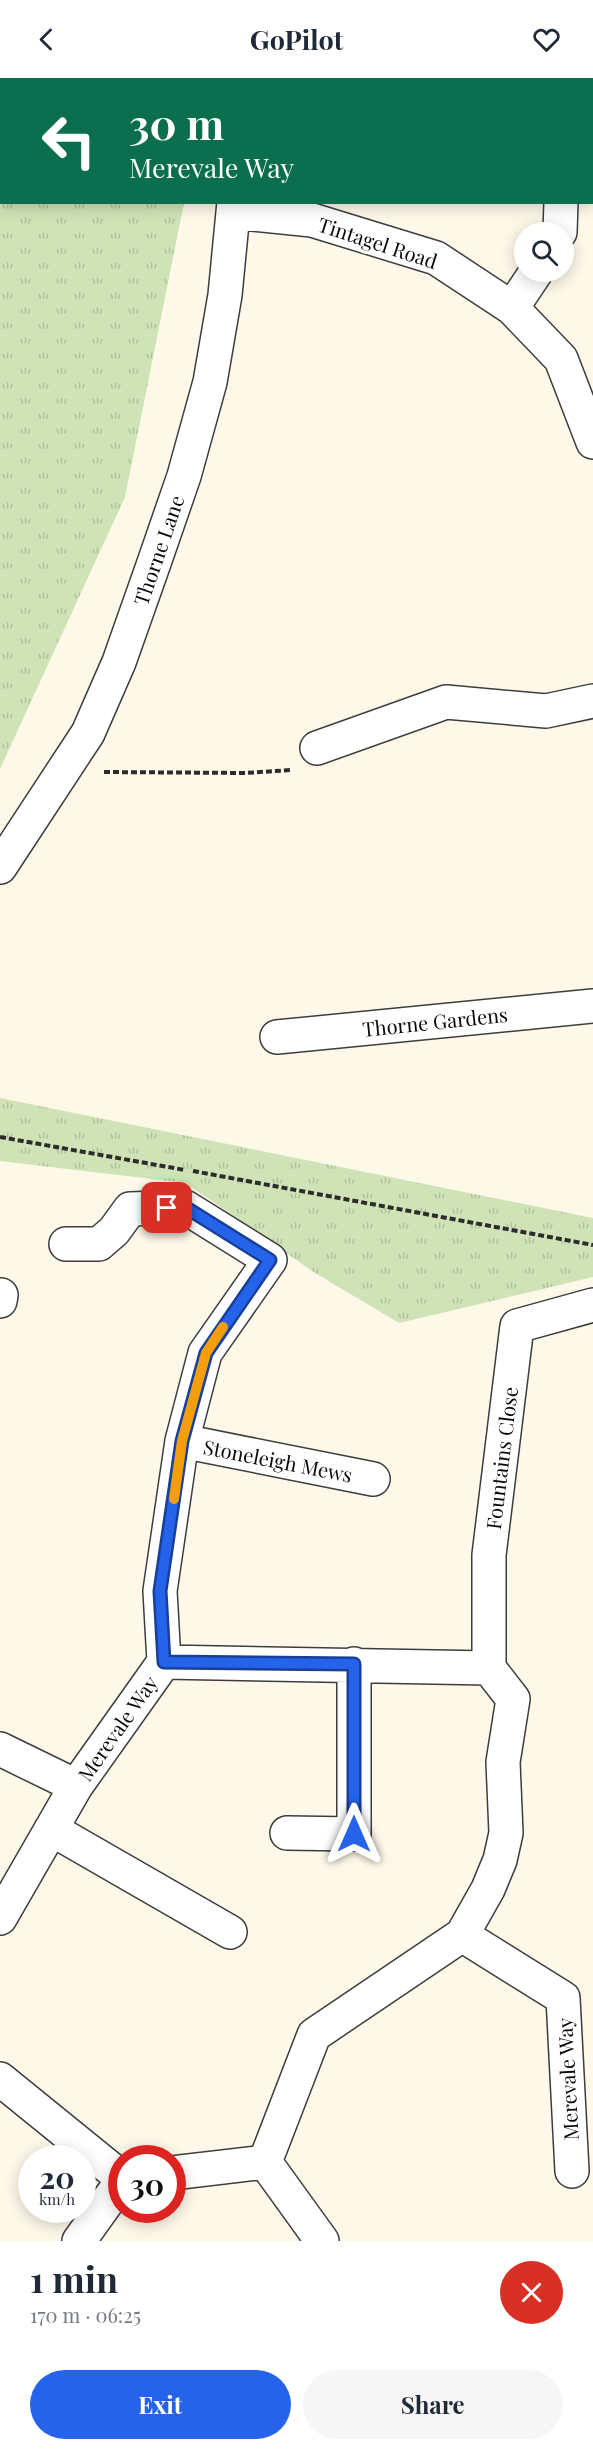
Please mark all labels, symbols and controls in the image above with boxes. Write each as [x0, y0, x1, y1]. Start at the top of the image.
text: GoPilot [250, 21, 343, 57]
icon: back [30, 23, 63, 56]
icon: heart [530, 23, 563, 56]
text: 30 m [129, 95, 224, 151]
icon: left [30, 102, 108, 180]
text: Merevale Way [129, 149, 294, 185]
street label: Tintagel Road [315, 210, 441, 274]
map controls [514, 222, 574, 282]
button: search [514, 222, 574, 282]
street label: Thorne Lane [127, 491, 189, 609]
street label: Thorne Gardens [361, 1000, 509, 1042]
pin [141, 1182, 192, 1233]
icon: arrive [150, 1191, 183, 1224]
street label: Fountains Close [479, 1385, 523, 1531]
street label: Stoneleigh Mews [201, 1432, 355, 1488]
street label: Merevale Way [71, 1670, 163, 1786]
position arrow [322, 1802, 386, 1866]
street label: Merevale Way [550, 2017, 584, 2141]
speed limit sign: 30 [108, 2145, 186, 2223]
text: 20 [39, 2157, 75, 2197]
text: km/h [39, 2189, 75, 2209]
text: 1 min [30, 2254, 118, 2302]
button: close [500, 2261, 563, 2324]
text: 170 m · 06:25 [30, 2301, 141, 2328]
button: Exit [30, 2370, 291, 2439]
button: Share [303, 2370, 563, 2439]

